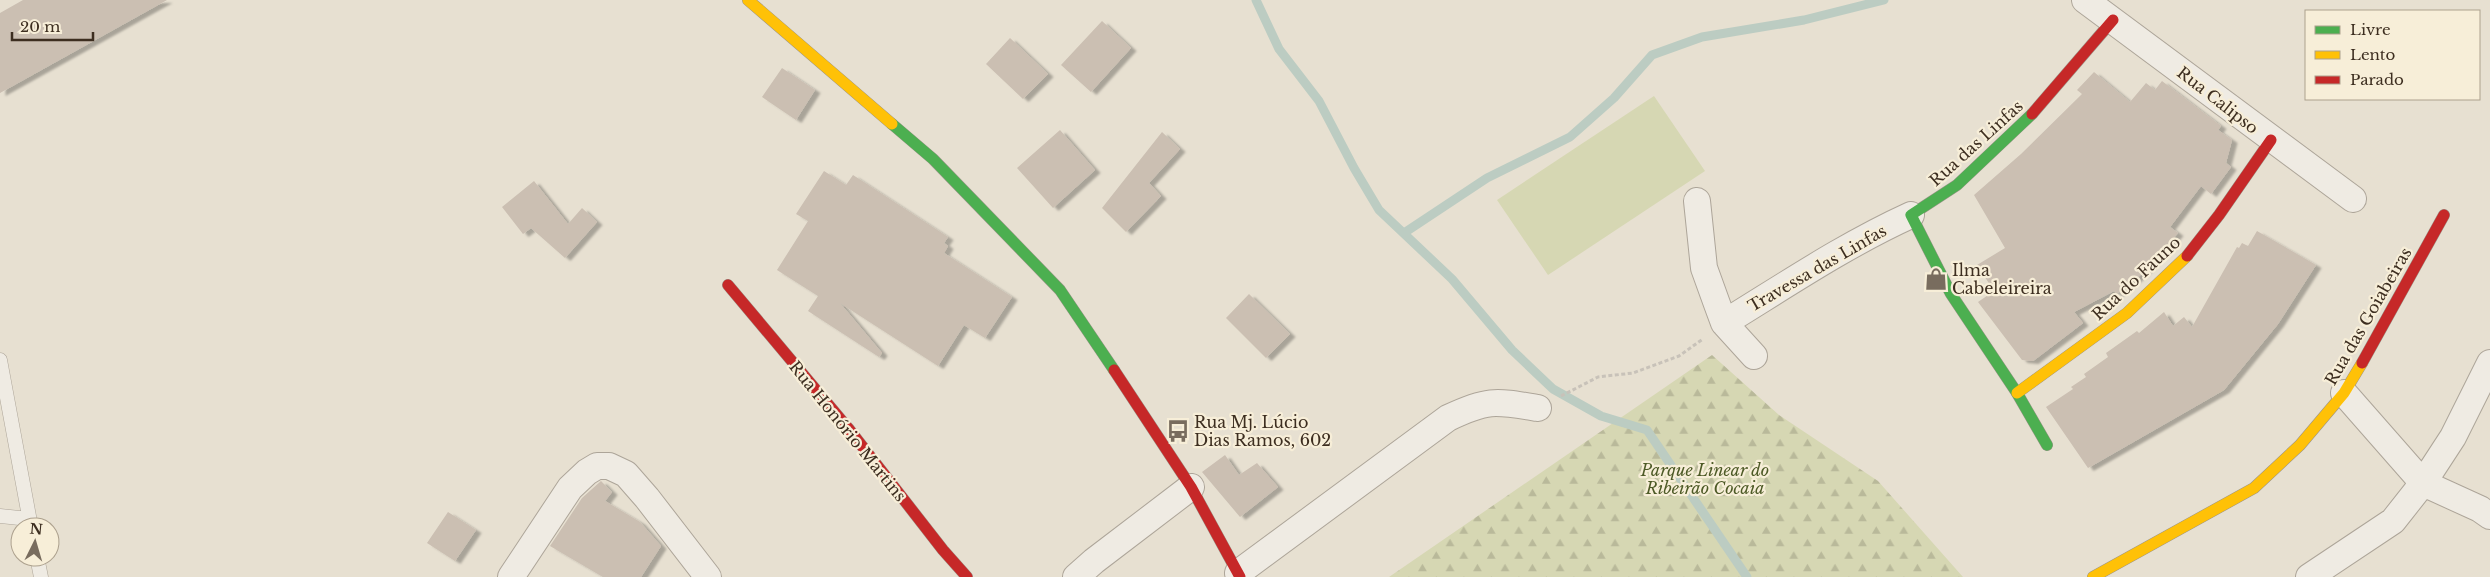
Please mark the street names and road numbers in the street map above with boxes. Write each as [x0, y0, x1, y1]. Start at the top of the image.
street label: Rua Calipso [2173, 62, 2263, 138]
street label: Rua das Linfas [1925, 96, 2027, 190]
street label: Travessa das Linfas [1744, 220, 1890, 316]
street label: Rua do Fauno [2088, 232, 2184, 324]
street label: Rua das Goiabeiras [2320, 244, 2416, 388]
street label: Rua Honório Martins [785, 357, 911, 505]

